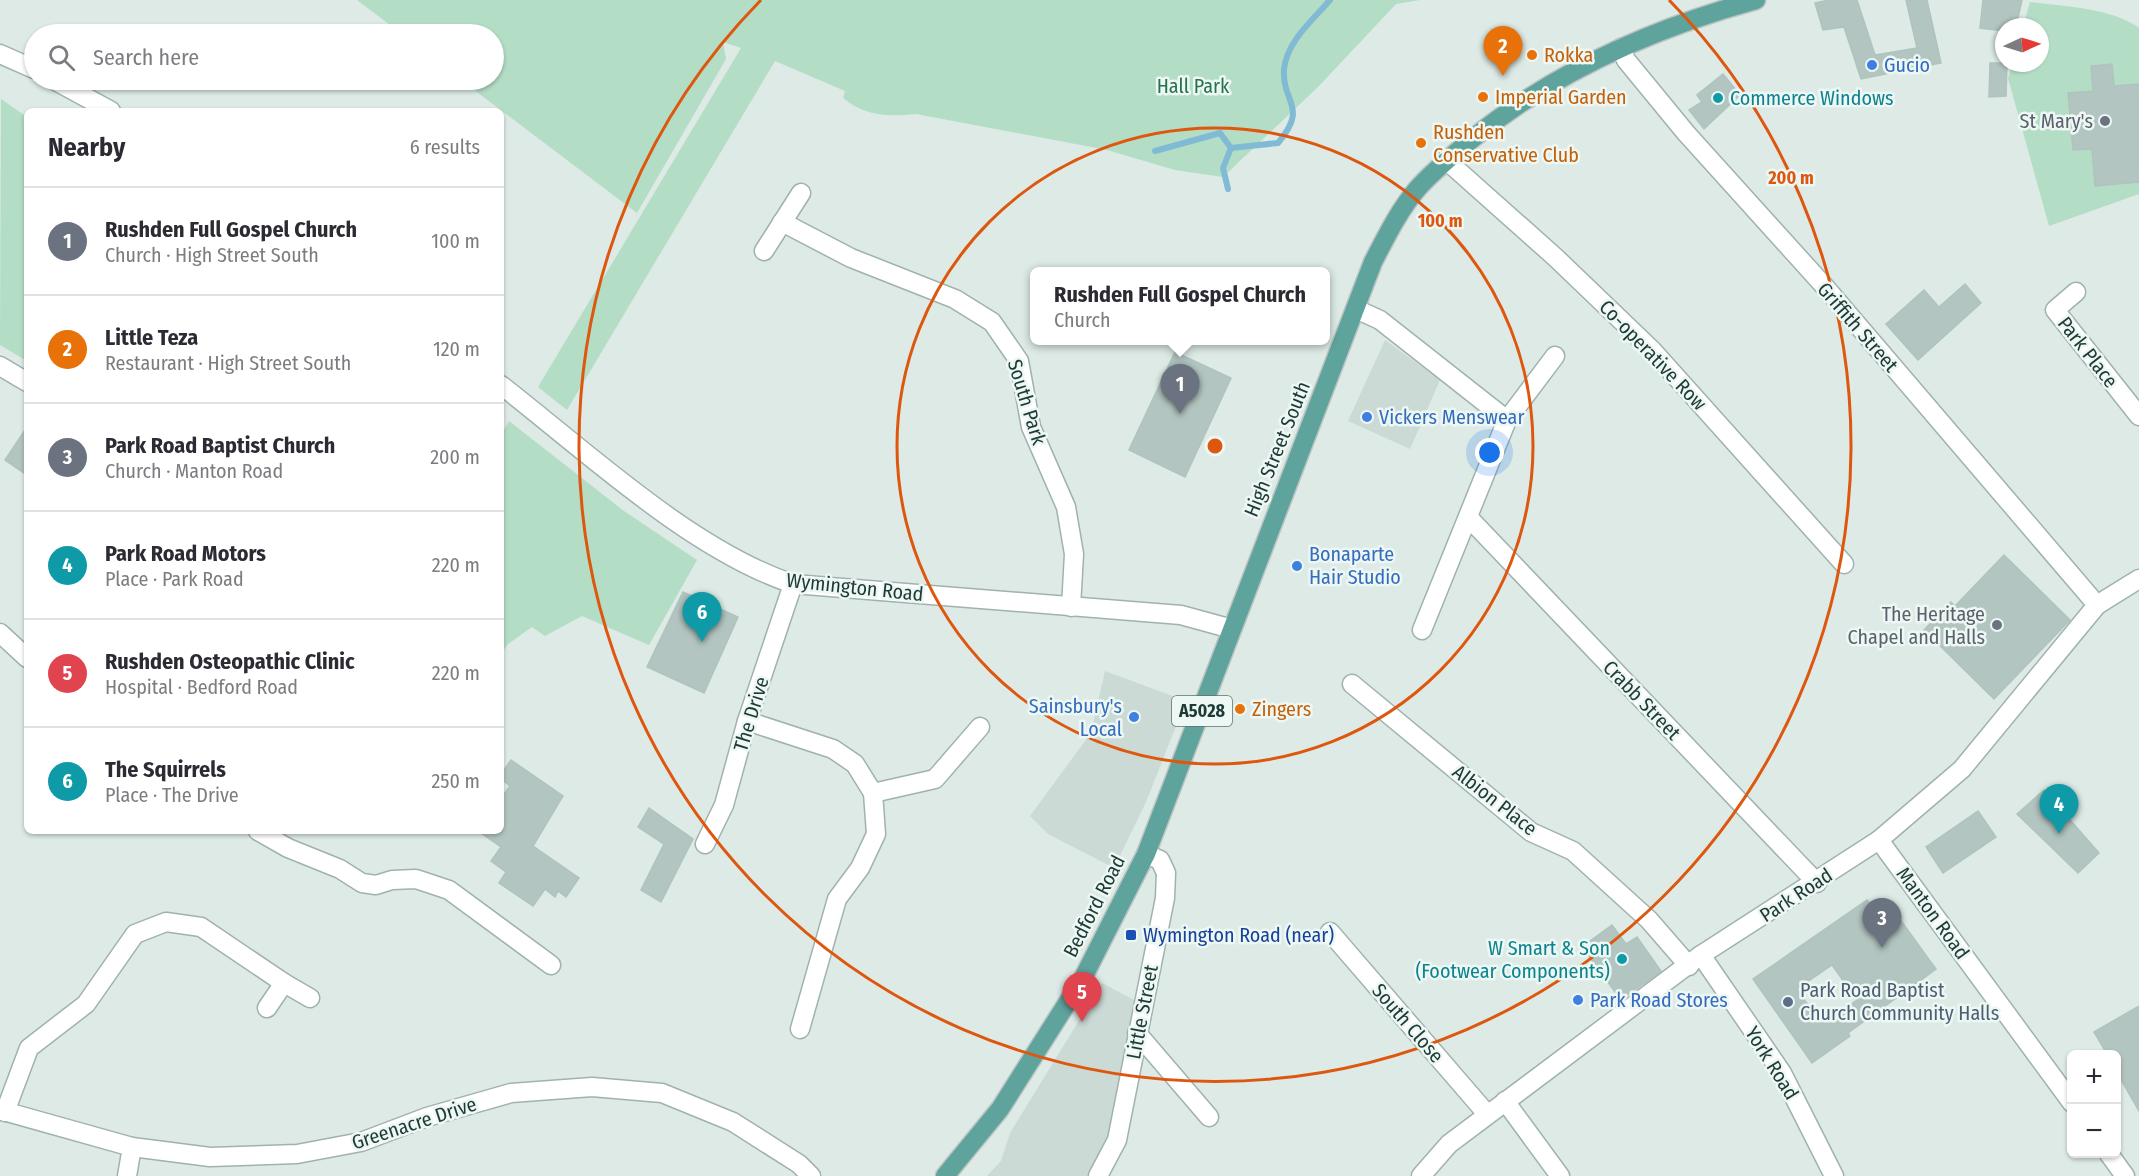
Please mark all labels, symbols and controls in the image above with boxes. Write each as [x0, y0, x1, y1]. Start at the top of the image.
north arrow [1995, 18, 2049, 72]
search box [24, 24, 504, 90]
pin: 2 [1484, 26, 1522, 76]
icon: search [45, 41, 78, 74]
place label: Rokka [1544, 43, 1593, 67]
text: Search here [93, 44, 199, 71]
marker: Rokka [1525, 48, 1539, 62]
place label: Gucio [1884, 53, 1930, 77]
marker: Gucio [1865, 58, 1879, 72]
park label: Hall Park [1157, 74, 1230, 98]
place label: Imperial Garden [1495, 85, 1627, 109]
place label: Commerce Windows [1730, 86, 1894, 110]
marker: Imperial Garden [1476, 90, 1490, 104]
marker: Commerce Windows [1711, 91, 1725, 105]
place label: St Mary's [2020, 109, 2093, 133]
marker: St Mary's [2098, 114, 2112, 128]
place label: Rushden Conservative Club [1433, 120, 1579, 167]
text: Nearby [48, 132, 125, 163]
text: 6 results [410, 135, 480, 159]
marker: Rushden Conservative Club [1414, 136, 1428, 150]
text: 200 m [1767, 167, 1814, 189]
text: 100 m [1418, 210, 1462, 232]
text: Rushden Full Gospel Church [105, 216, 357, 243]
text: 1 [63, 229, 72, 253]
text: 100 m [431, 229, 480, 253]
text: Church · High Street South [105, 243, 319, 267]
popup [1030, 267, 1330, 345]
street label: Griffith Street [1813, 277, 1904, 377]
text: Rushden Full Gospel Church [1054, 281, 1306, 308]
street label: Co-operative Row [1594, 295, 1712, 415]
text: Church [1054, 308, 1111, 332]
street label: Park Place [2053, 312, 2123, 392]
text: Little Teza [105, 324, 198, 351]
text: 2 [63, 337, 72, 361]
text: 120 m [433, 337, 480, 361]
text: Restaurant · High Street South [105, 351, 351, 375]
street label: South Park [1003, 356, 1052, 448]
pin: 1 [1160, 364, 1200, 414]
street label: High Street South [1239, 378, 1315, 520]
place label: Vickers Menswear [1379, 405, 1524, 429]
marker: Vickers Menswear [1360, 410, 1374, 424]
text: Park Road Baptist Church [105, 432, 335, 459]
centre of rings [1205, 436, 1225, 456]
your location [1475, 438, 1504, 467]
text: 3 [63, 445, 72, 469]
text: 200 m [430, 445, 480, 469]
text: Church · Manton Road [105, 459, 283, 483]
text: Park Road Motors [105, 540, 266, 567]
place label: Bonaparte Hair Studio [1309, 542, 1401, 589]
text: 4 [62, 553, 73, 577]
text: 220 m [432, 553, 480, 577]
marker: Bonaparte Hair Studio [1290, 559, 1304, 573]
text: Place · Park Road [105, 567, 244, 591]
street label: Wymington Road [785, 568, 925, 606]
pin: 6 [682, 592, 722, 642]
place label: The Heritage Chapel and Halls [1848, 602, 1985, 649]
marker: The Heritage Chapel and Halls [1990, 618, 2004, 632]
text: Rushden Osteopathic Clinic [105, 648, 355, 675]
street label: Crabb Street [1598, 655, 1686, 745]
text: 5 [63, 661, 72, 685]
text: 220 m [432, 661, 480, 685]
street label: The Drive [728, 674, 774, 754]
text: Hospital · Bedford Road [105, 675, 298, 699]
place label: Sainsbury's Local [1029, 694, 1122, 741]
road number: A5028 [1172, 696, 1232, 726]
place label: Zingers [1252, 697, 1311, 721]
marker: Zingers [1233, 702, 1247, 716]
marker: Sainsbury's Local [1127, 710, 1141, 724]
text: The Squirrels [105, 756, 226, 783]
street label: Albion Place [1448, 760, 1542, 840]
text: 6 [62, 769, 73, 793]
text: 250 m [432, 769, 480, 793]
text: Place · The Drive [105, 783, 239, 807]
pin: 4 [2040, 784, 2078, 834]
street label: Bedford Road [1058, 851, 1130, 961]
street label: Manton Road [1892, 862, 1974, 964]
street label: Park Road [1755, 863, 1837, 927]
pin: 3 [1862, 898, 1902, 948]
place label: Wymington Road (near) [1143, 923, 1334, 947]
marker: Wymington Road (near) [1124, 928, 1138, 942]
place label: W Smart & Son (Footwear Components) [1415, 936, 1610, 983]
marker: W Smart & Son (Footwear Components) [1615, 952, 1629, 966]
street label: Little Street [1121, 962, 1163, 1061]
pin: 5 [1062, 972, 1102, 1022]
place label: Park Road Baptist Church Community Halls [1800, 978, 1999, 1025]
street label: South Close [1367, 979, 1449, 1067]
place label: Park Road Stores [1590, 988, 1728, 1012]
marker: Park Road Stores [1571, 993, 1585, 1007]
marker: Park Road Baptist Church Community Halls [1781, 995, 1795, 1009]
street label: York Road [1740, 1022, 1804, 1104]
map controls [2067, 1050, 2121, 1158]
button: + [2067, 1050, 2121, 1104]
street label: Greenacre Drive [349, 1092, 479, 1154]
button: − [2067, 1104, 2121, 1158]

